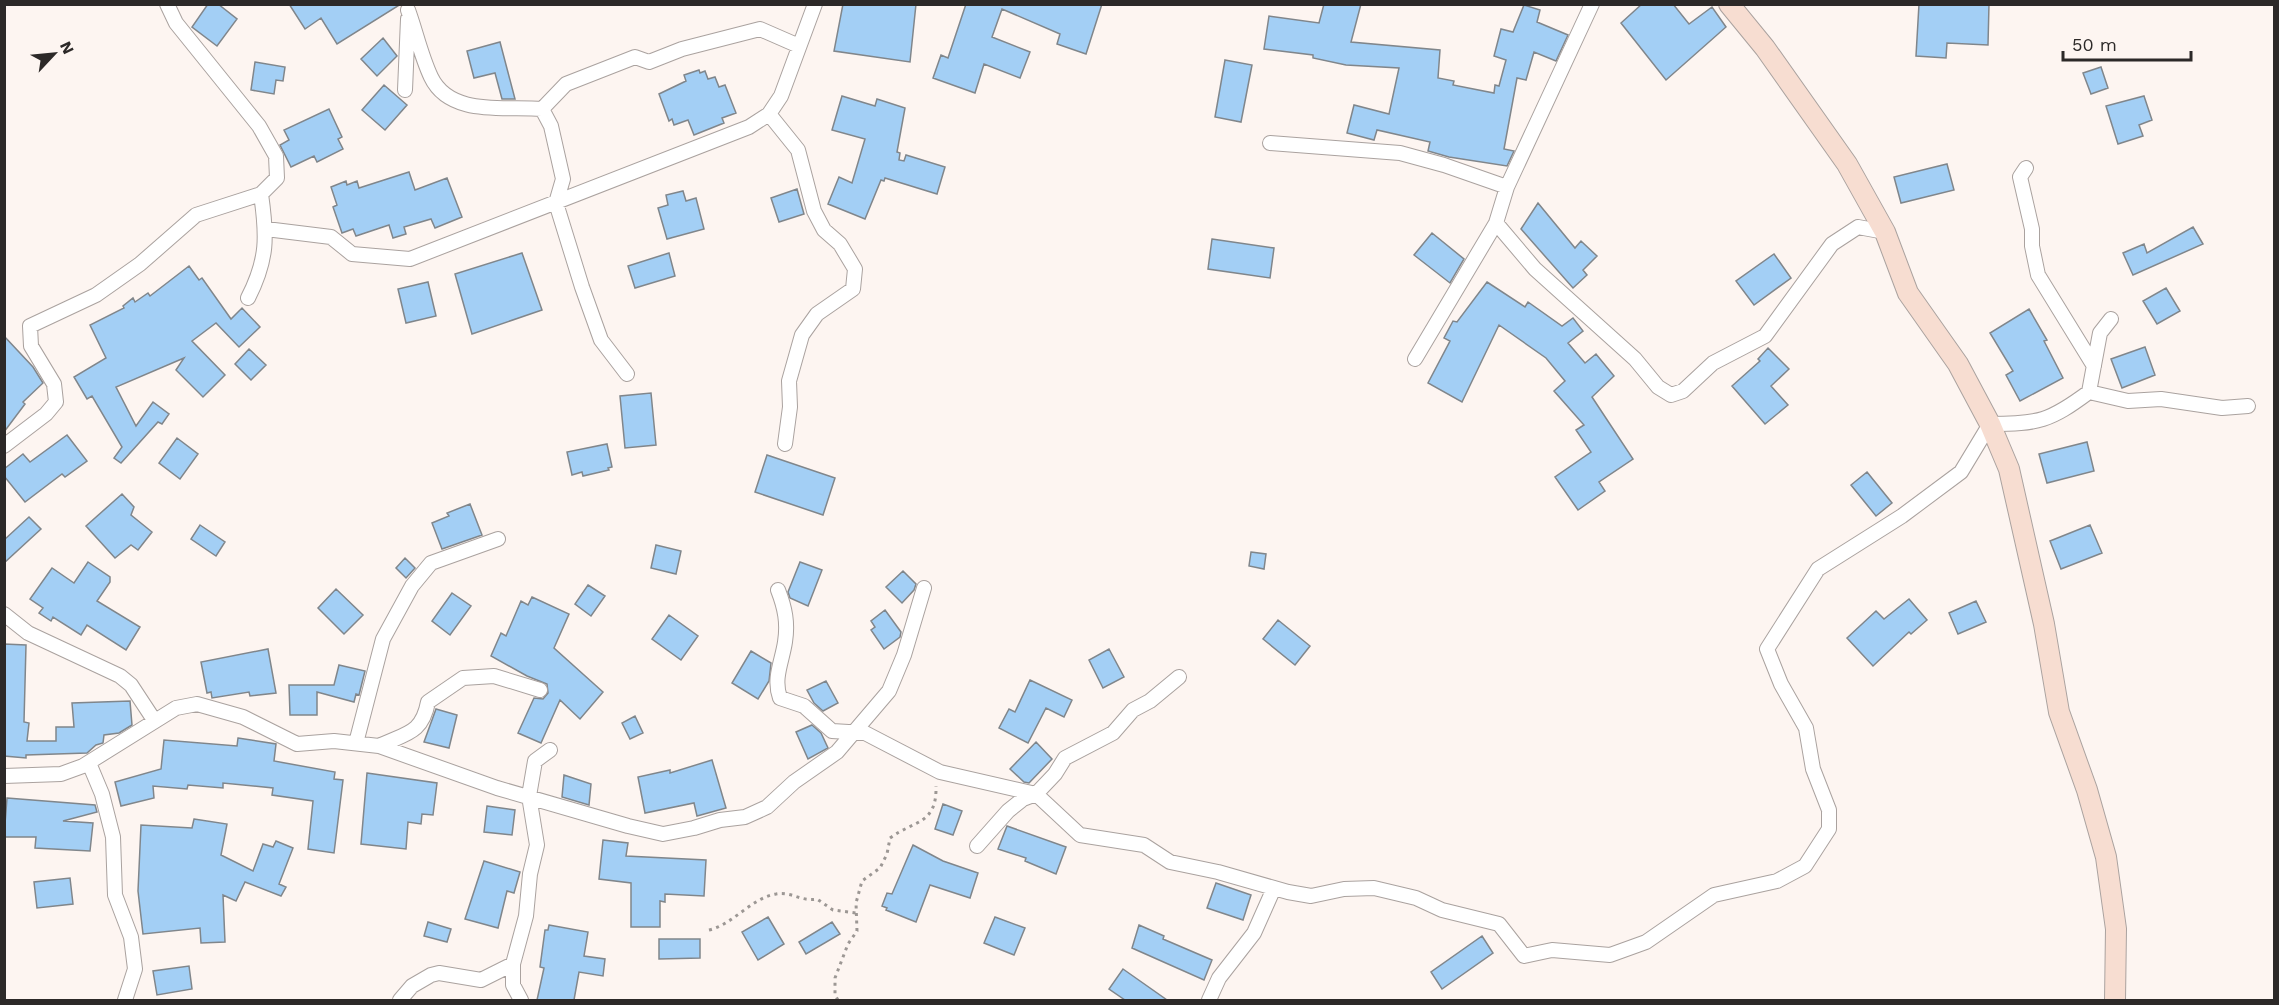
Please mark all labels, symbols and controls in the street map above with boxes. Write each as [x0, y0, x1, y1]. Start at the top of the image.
north arrow [24, 24, 84, 84]
scale bar [2063, 24, 2190, 62]
text: 50 m [2072, 34, 2117, 55]
text: N [56, 38, 78, 57]

